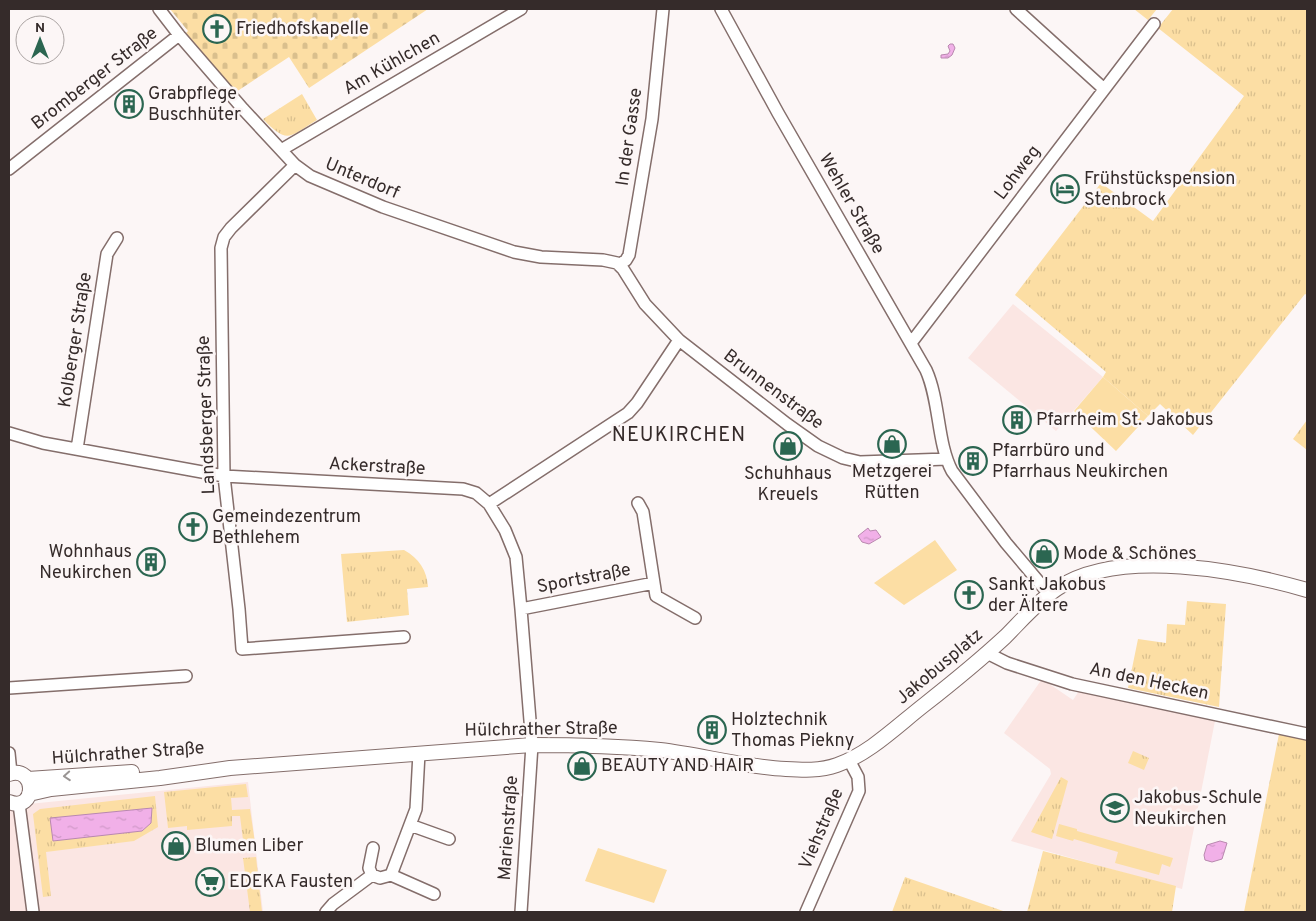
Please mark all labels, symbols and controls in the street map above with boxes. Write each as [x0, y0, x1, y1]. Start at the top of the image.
church icon: Friedhofskapelle [202, 14, 232, 44]
north arrow [15, 15, 65, 65]
place label: Friedhofskapelle [236, 18, 369, 41]
text: N [35, 20, 45, 37]
street label: Bromberger Straße [27, 23, 163, 135]
street label: Am Kühlchen [340, 27, 444, 101]
place label: Grabpflege Buschhüter [148, 83, 241, 127]
street label: In der Gasse [612, 86, 648, 188]
building icon: Grabpflege Buschhüter [114, 89, 144, 119]
street label: Lohweg [990, 141, 1046, 205]
street label: Wehler Straße [813, 149, 889, 259]
street label: Unterdorf [321, 153, 403, 205]
place label: Frühstückspension Stenbrock [1084, 168, 1235, 212]
hotel icon: Frühstückspension Stenbrock [1050, 174, 1080, 204]
street label: Kolberger Straße [54, 271, 98, 409]
street label: Landsberger Straße [193, 335, 221, 495]
street label: Brunnenstraße [718, 345, 828, 435]
building icon: Pfarrheim St. Jakobus [1002, 405, 1032, 435]
place label: Pfarrheim St. Jakobus [1036, 409, 1213, 432]
district label: NEUKIRCHEN [612, 423, 746, 449]
shop icon: Metzgerei Rütten [877, 429, 907, 459]
shop icon: Schuhhaus Kreuels [773, 431, 803, 461]
place label: Pfarrbüro und Pfarrhaus Neukirchen [992, 440, 1168, 484]
building icon: Pfarrbüro und Pfarrhaus Neukirchen [958, 446, 988, 476]
street label: Ackerstraße [328, 453, 426, 481]
place label: Metzgerei Rütten [852, 461, 932, 505]
place label: Schuhhaus Kreuels [744, 463, 832, 507]
place label: Gemeindezentrum Bethlehem [212, 506, 361, 550]
church icon: Gemeindezentrum Bethlehem [178, 512, 208, 542]
shop icon: Mode & Schönes [1029, 539, 1059, 569]
place label: Wohnhaus Neukirchen [39, 541, 132, 585]
place label: Mode & Schönes [1063, 543, 1197, 566]
building icon: Wohnhaus Neukirchen [136, 547, 166, 577]
street label: Sportstraße [535, 559, 633, 599]
place label: Sankt Jakobus der Ältere [988, 574, 1106, 618]
church icon: Sankt Jakobus der Ältere [954, 580, 984, 610]
street label: Jakobusplatz [892, 624, 988, 710]
street label: An den Hecken [1087, 658, 1211, 706]
place label: Holztechnik Thomas Piekny [731, 709, 854, 753]
building icon: Holztechnik Thomas Piekny [697, 715, 727, 745]
street label: Hülchrather Straße [464, 717, 618, 743]
street label: Hülchrather Straße [51, 737, 205, 771]
shop icon: BEAUTY AND HAIR [567, 751, 597, 781]
place label: BEAUTY AND HAIR [601, 755, 754, 778]
one-way arrow [62, 771, 70, 782]
street label: Marienstraße [494, 775, 524, 881]
street label: Viehstraße [795, 785, 849, 873]
place label: Jakobus-Schule Neukirchen [1134, 787, 1262, 831]
school or university icon: Jakobus-Schule Neukirchen [1100, 793, 1130, 823]
shop icon: Blumen Liber [161, 831, 191, 861]
place label: Blumen Liber [195, 835, 303, 858]
supermarket icon: EDEKA Fausten [195, 867, 225, 897]
place label: EDEKA Fausten [229, 871, 353, 894]

